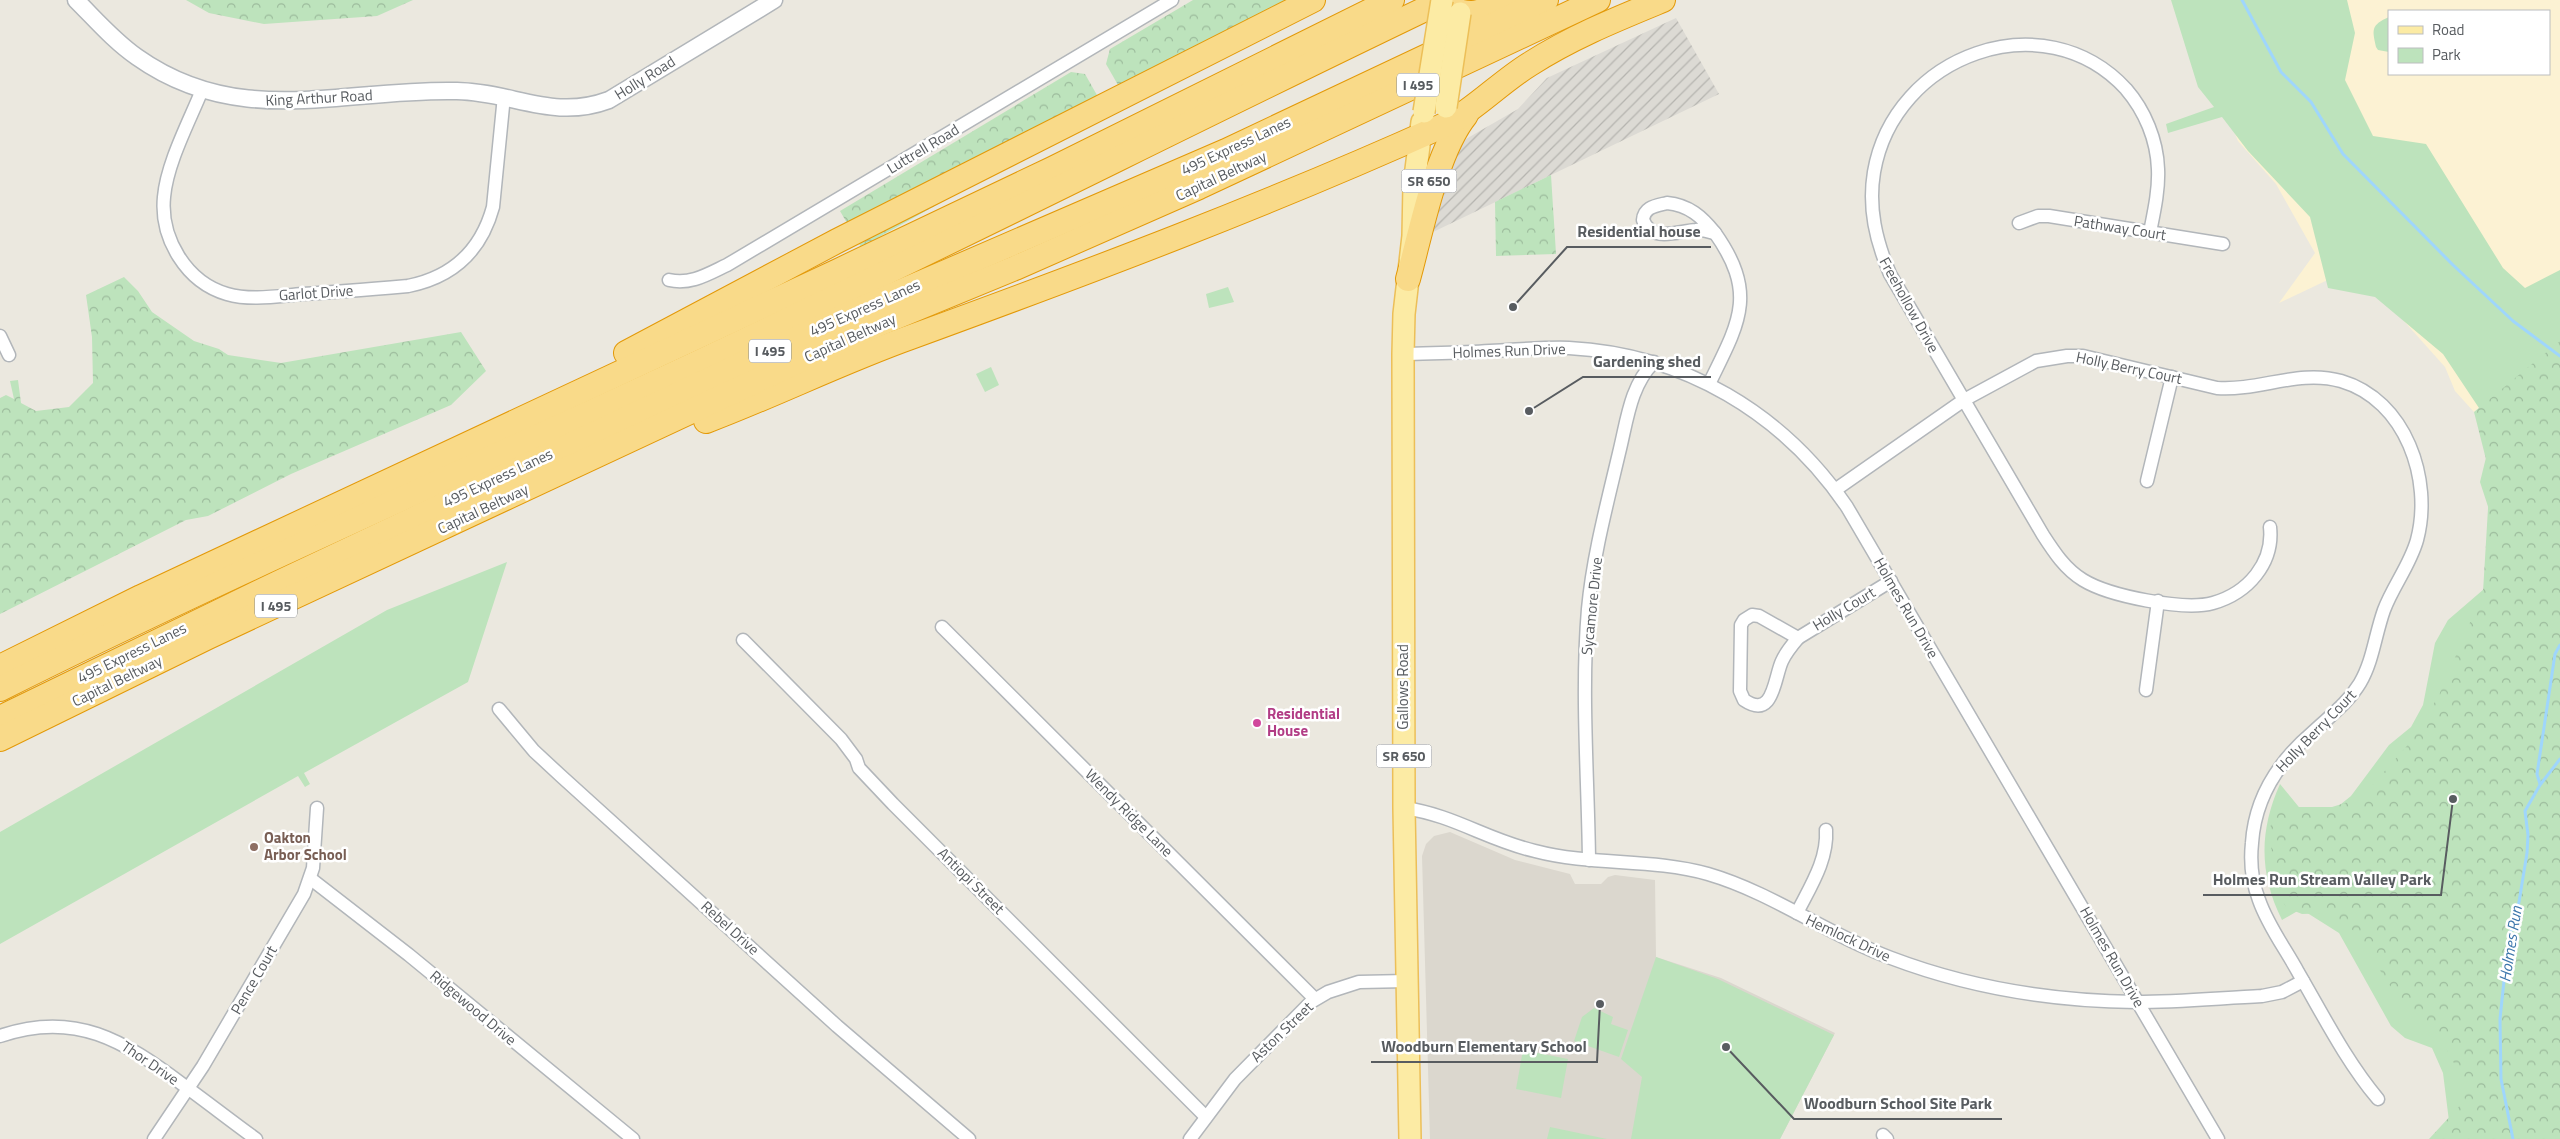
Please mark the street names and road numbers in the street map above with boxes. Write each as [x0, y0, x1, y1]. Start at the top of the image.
street label: Holly Road [610, 50, 680, 105]
road number: I 495 [1397, 74, 1439, 96]
street label: King Arthur Road [265, 83, 373, 112]
street label: 495 Express Lanes [1177, 110, 1294, 181]
street label: Luttrell Road [882, 118, 963, 179]
street label: Capital Beltway [1172, 144, 1270, 207]
road number: SR 650 [1402, 170, 1456, 192]
street label: Pathway Court [2072, 209, 2169, 246]
street label: Freehollow Drive [1874, 253, 1945, 357]
street label: 495 Express Lanes [806, 273, 924, 342]
street label: Garlot Drive [278, 278, 354, 307]
street label: Capital Beltway [800, 307, 899, 368]
street label: Holmes Run Drive [1452, 337, 1566, 364]
road number: I 495 [749, 340, 791, 362]
street label: Holly Berry Court [2074, 345, 2185, 390]
street label: 495 Express Lanes [439, 442, 556, 513]
street label: Capital Beltway [434, 477, 532, 540]
street label: Holmes Run Drive [1868, 553, 1945, 662]
street label: Sycamore Drive [1575, 556, 1608, 656]
street label: Holly Court [1808, 580, 1880, 636]
road number: I 495 [255, 594, 297, 618]
street label: 495 Express Lanes [73, 616, 190, 689]
street label: Gallows Road [1391, 644, 1414, 730]
street label: Capital Beltway [68, 649, 166, 712]
street label: Holly Berry Court [2270, 683, 2362, 777]
road number: SR 650 [1376, 744, 1432, 768]
street label: Wendy Ridge Lane [1080, 763, 1179, 862]
street label: Antiopi Street [933, 842, 1011, 920]
street label: Rebel Drive [696, 895, 765, 960]
street label: Holmes Run Drive [2074, 902, 2151, 1011]
street label: Hemlock Drive [1802, 908, 1894, 967]
street label: Pence Court [225, 940, 283, 1018]
street label: Ridgewood Drive [425, 964, 522, 1051]
street label: Aston Street [1245, 995, 1319, 1067]
street label: Thor Drive [117, 1035, 184, 1090]

